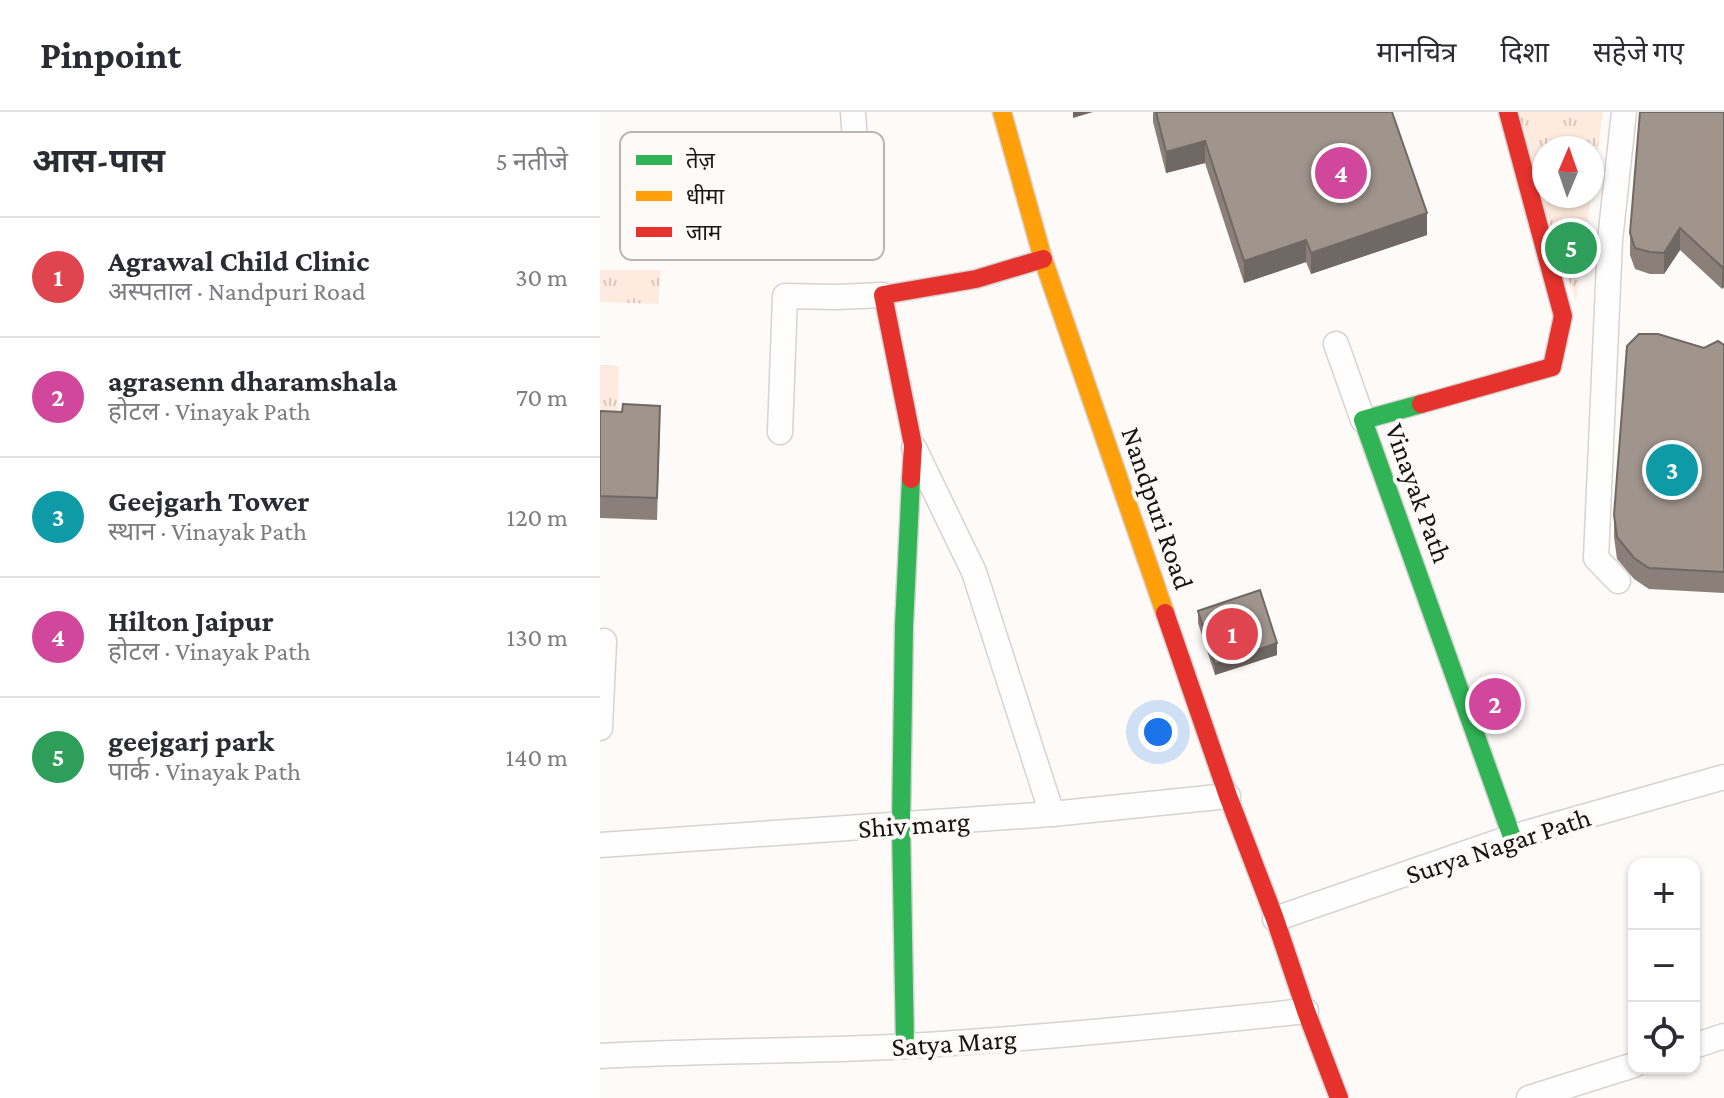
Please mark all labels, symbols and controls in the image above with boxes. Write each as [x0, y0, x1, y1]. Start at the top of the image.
text: Pinpoint [40, 34, 181, 76]
text: मानचित्र [1376, 37, 1457, 68]
text: दिशा [1501, 37, 1549, 68]
text: सहेजे गए [1593, 37, 1684, 68]
legend [620, 132, 884, 260]
north arrow [1532, 136, 1604, 208]
text: आस-पास [32, 142, 165, 179]
pin: 4 [1315, 143, 1367, 203]
text: 5 नतीजे [496, 147, 568, 176]
text: तेज़ [686, 147, 716, 173]
text: धीमा [686, 184, 724, 209]
pin: 5 [1545, 218, 1597, 278]
text: जाम [686, 220, 722, 245]
text: Agrawal Child Clinic [108, 244, 369, 277]
text: 1 [53, 263, 63, 292]
text: 30 m [515, 263, 568, 292]
text: अस्पताल · Nandpuri Road [108, 277, 366, 306]
text: agrasenn dharamshala [108, 364, 397, 397]
text: 2 [51, 383, 65, 412]
text: 70 m [516, 383, 568, 412]
text: होटल · Vinayak Path [108, 397, 311, 426]
street label: Vinayak Path [1379, 419, 1458, 567]
street label: Nandpuri Road [1115, 423, 1200, 594]
pin: 3 [1646, 440, 1698, 500]
text: Geejgarh Tower [108, 484, 309, 517]
text: 3 [52, 503, 64, 532]
text: 120 m [507, 503, 568, 532]
text: स्थान · Vinayak Path [108, 517, 307, 546]
text: Hilton Jaipur [108, 604, 274, 637]
pin: 1 [1206, 604, 1258, 664]
text: 4 [51, 623, 65, 652]
text: 130 m [507, 623, 568, 652]
text: होटल · Vinayak Path [108, 637, 311, 666]
pin: 2 [1469, 674, 1521, 734]
your location [1138, 712, 1178, 752]
text: geejgarj park [108, 724, 274, 757]
text: 5 [52, 743, 64, 772]
text: 140 m [506, 743, 568, 772]
text: पार्क · Vinayak Path [108, 757, 301, 786]
street label: Surya Nagar Path [1402, 801, 1595, 890]
street label: Shiv marg [857, 805, 971, 844]
map controls [1628, 858, 1700, 1074]
button: + [1628, 858, 1700, 930]
button: − [1628, 930, 1700, 1002]
button: locate [1628, 1002, 1700, 1074]
street label: Satya Marg [890, 1023, 1018, 1062]

